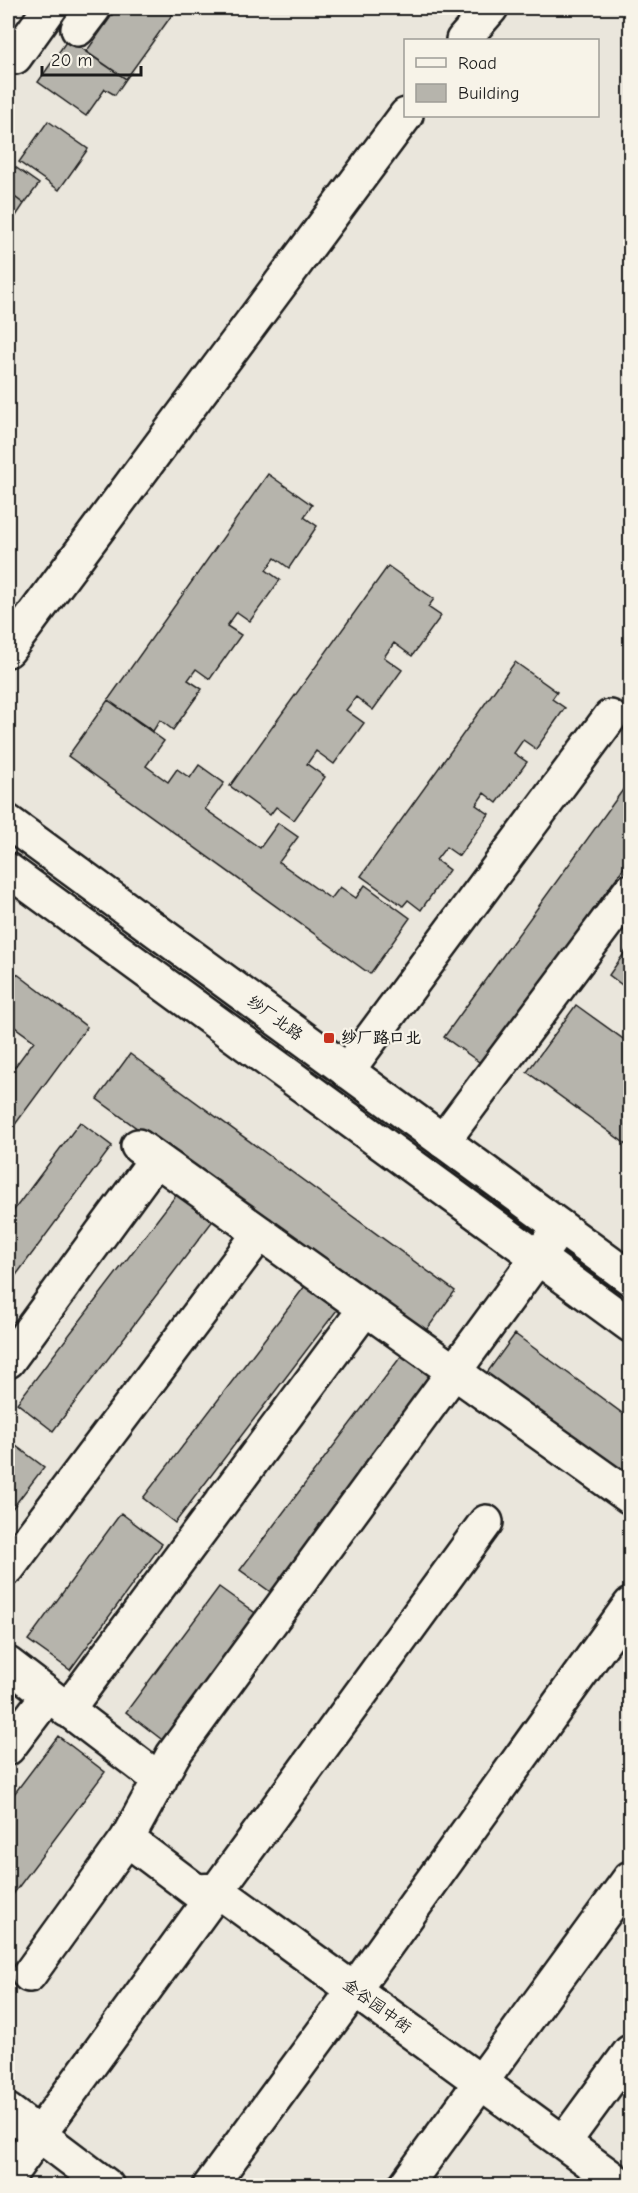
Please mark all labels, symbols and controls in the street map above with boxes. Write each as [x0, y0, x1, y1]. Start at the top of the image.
scale bar [42, 39, 141, 77]
legend [404, 39, 599, 117]
text: 20 m [51, 50, 92, 71]
text: Road [458, 53, 497, 74]
text: Building [458, 83, 520, 104]
street label: 纱厂北路 [244, 992, 306, 1044]
place label: 纱厂路口北 [341, 1029, 421, 1047]
marker: 纱厂路口北 [322, 1031, 336, 1045]
street label: 金谷园中街 [339, 1975, 415, 2037]

